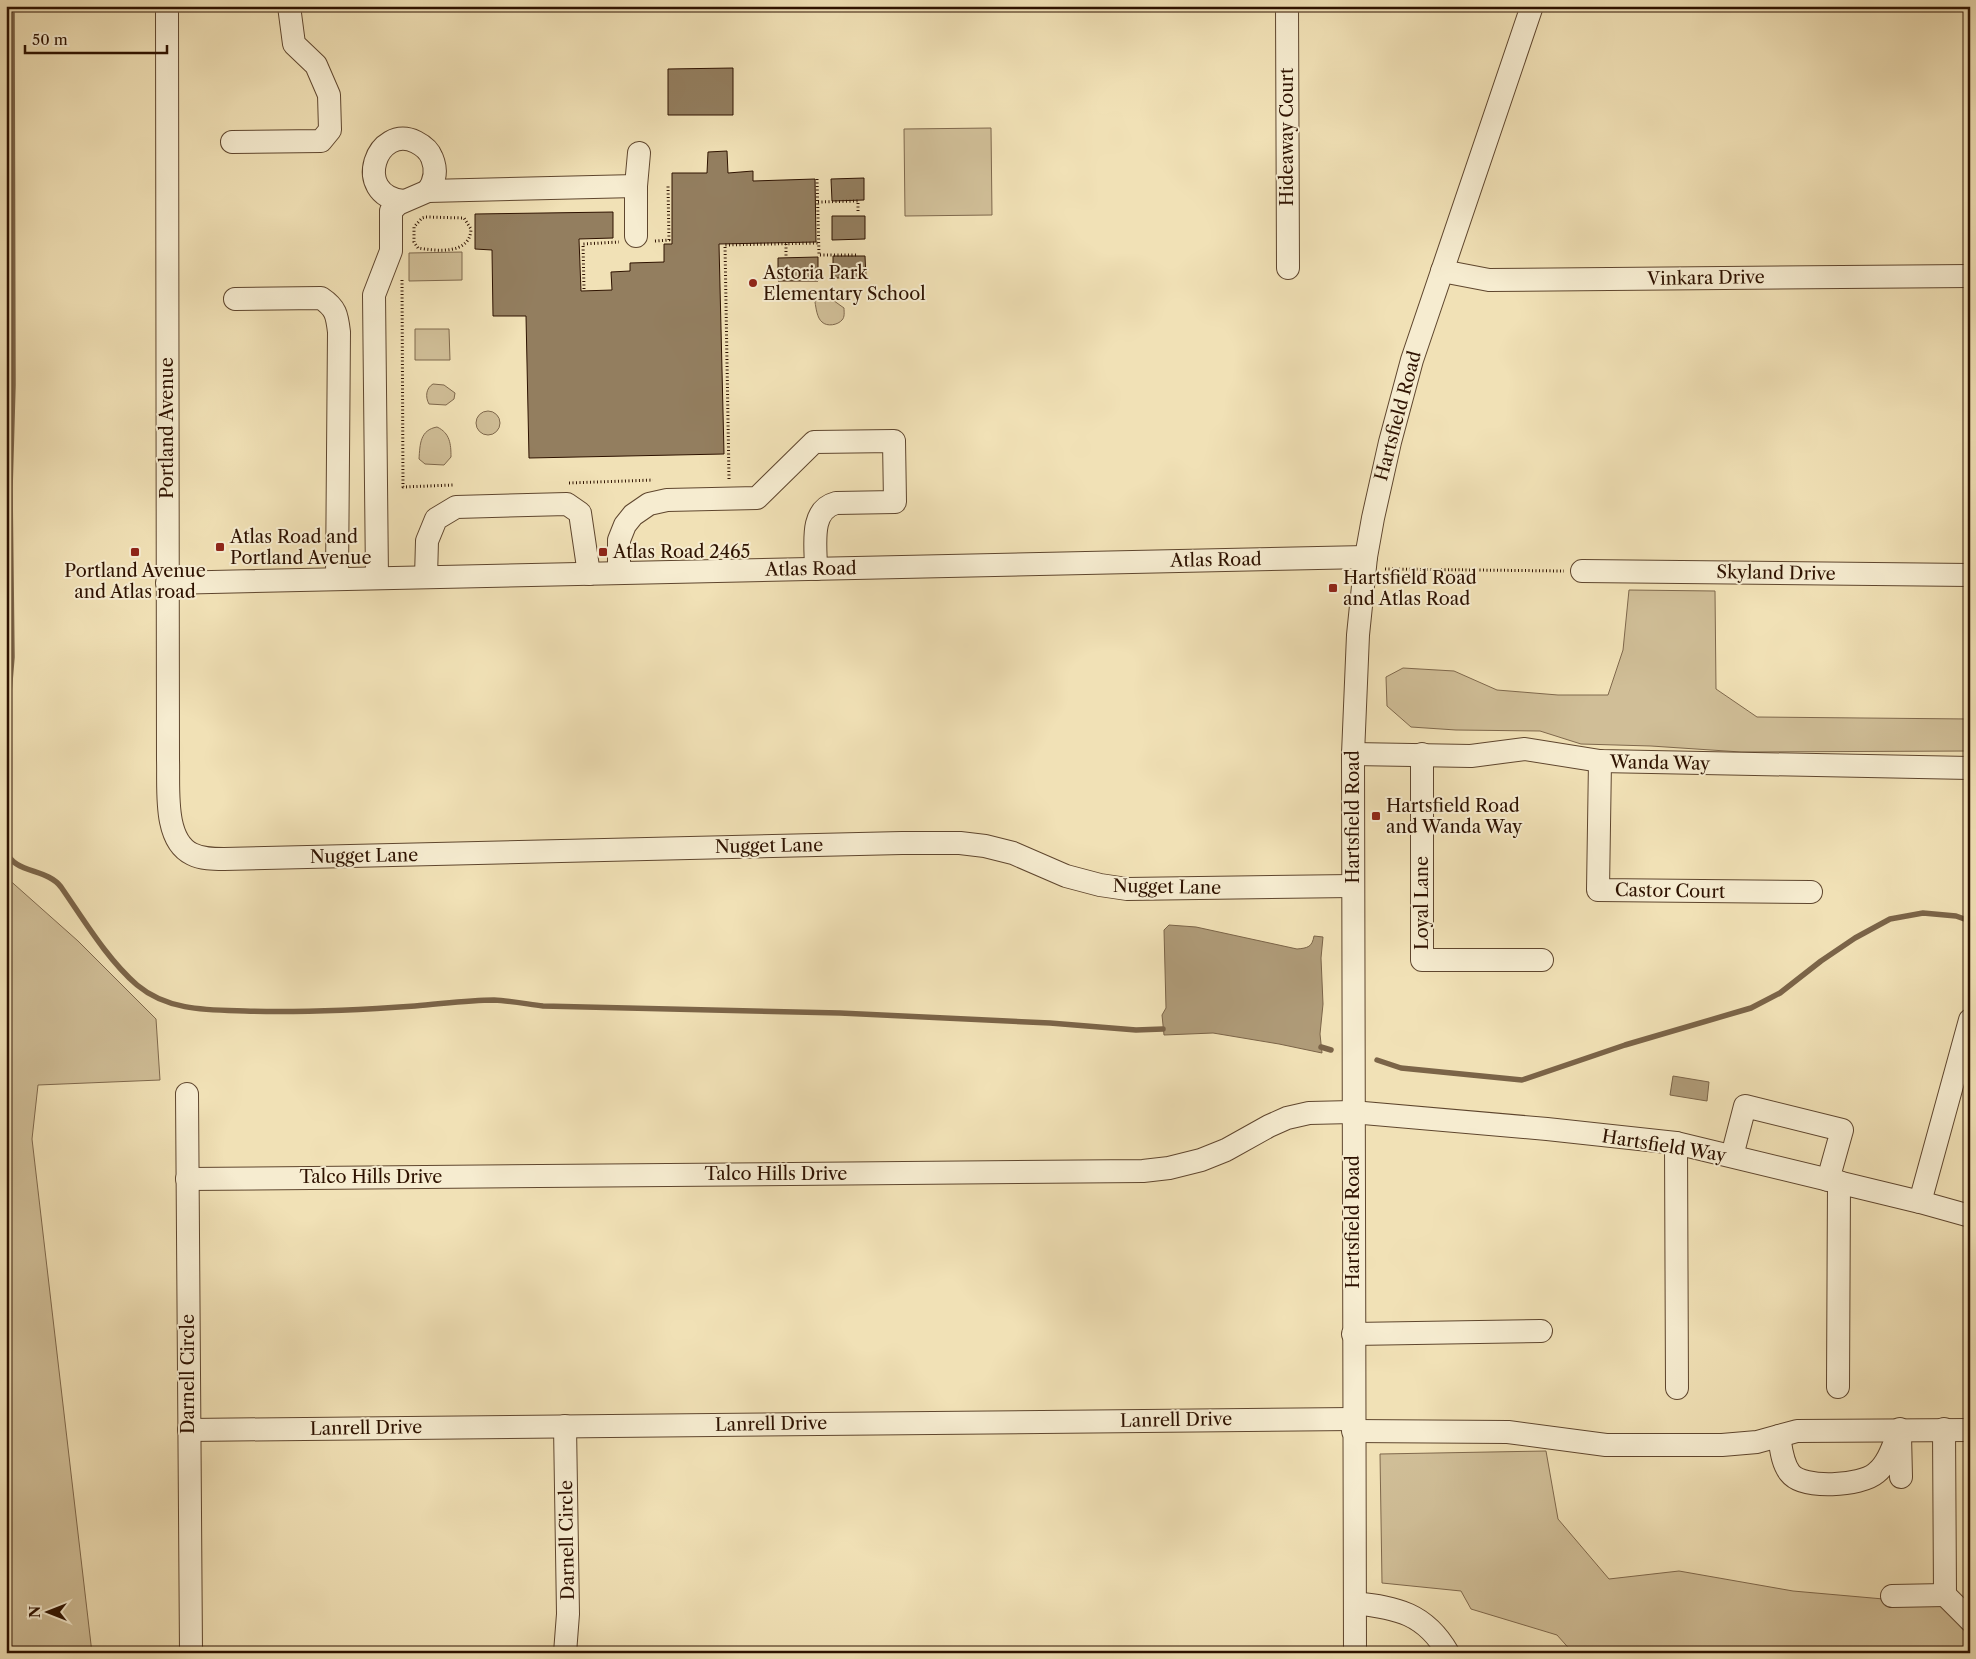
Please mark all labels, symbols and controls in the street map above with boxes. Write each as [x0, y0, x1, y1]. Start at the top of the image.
scale bar [25, 22, 168, 54]
text: 50 m [32, 30, 68, 49]
street label: Hideaway Court [1276, 67, 1298, 206]
place label: Astoria Park Elementary School [762, 262, 926, 305]
street label: Vinkara Drive [1646, 266, 1765, 290]
marker: Astoria Park Elementary School [747, 277, 759, 289]
street label: Hartsfield Road [1370, 349, 1426, 483]
street label: Portland Avenue [156, 357, 178, 499]
place label: Atlas Road and Portland Avenue [229, 526, 372, 569]
marker: Atlas Road and Portland Avenue [214, 541, 226, 553]
place label: Atlas Road 2465 [612, 541, 750, 563]
marker: Portland Avenue and Atlas road [129, 546, 141, 558]
marker: Atlas Road 2465 [597, 546, 609, 558]
street label: Atlas Road [1169, 548, 1262, 572]
street label: Atlas Road [764, 557, 857, 581]
place label: Portland Avenue and Atlas road [64, 560, 206, 603]
street label: Skyland Drive [1716, 561, 1836, 585]
place label: Hartsfield Road and Atlas Road [1343, 567, 1477, 610]
marker: Hartsfield Road and Atlas Road [1327, 582, 1339, 594]
street label: Hartsfield Road [1342, 750, 1364, 884]
street label: Wanda Way [1609, 751, 1711, 775]
place label: Hartsfield Road and Wanda Way [1386, 795, 1523, 838]
marker: Hartsfield Road and Wanda Way [1370, 810, 1382, 822]
street label: Nugget Lane [715, 834, 823, 858]
street label: Nugget Lane [310, 844, 418, 868]
street label: Loyal Lane [1411, 856, 1433, 950]
street label: Nugget Lane [1113, 875, 1221, 899]
street label: Castor Court [1615, 879, 1726, 903]
street label: Hartsfield Way [1600, 1125, 1729, 1167]
street label: Hartsfield Road [1342, 1155, 1364, 1289]
street label: Talco Hills Drive [705, 1163, 847, 1185]
street label: Talco Hills Drive [300, 1166, 442, 1188]
street label: Darnell Circle [177, 1314, 199, 1434]
street label: Lanrell Drive [1120, 1408, 1232, 1432]
street label: Lanrell Drive [715, 1412, 827, 1436]
street label: Lanrell Drive [310, 1416, 422, 1440]
street label: Darnell Circle [555, 1480, 579, 1600]
north arrow [22, 1586, 72, 1636]
text: N [26, 1606, 44, 1618]

